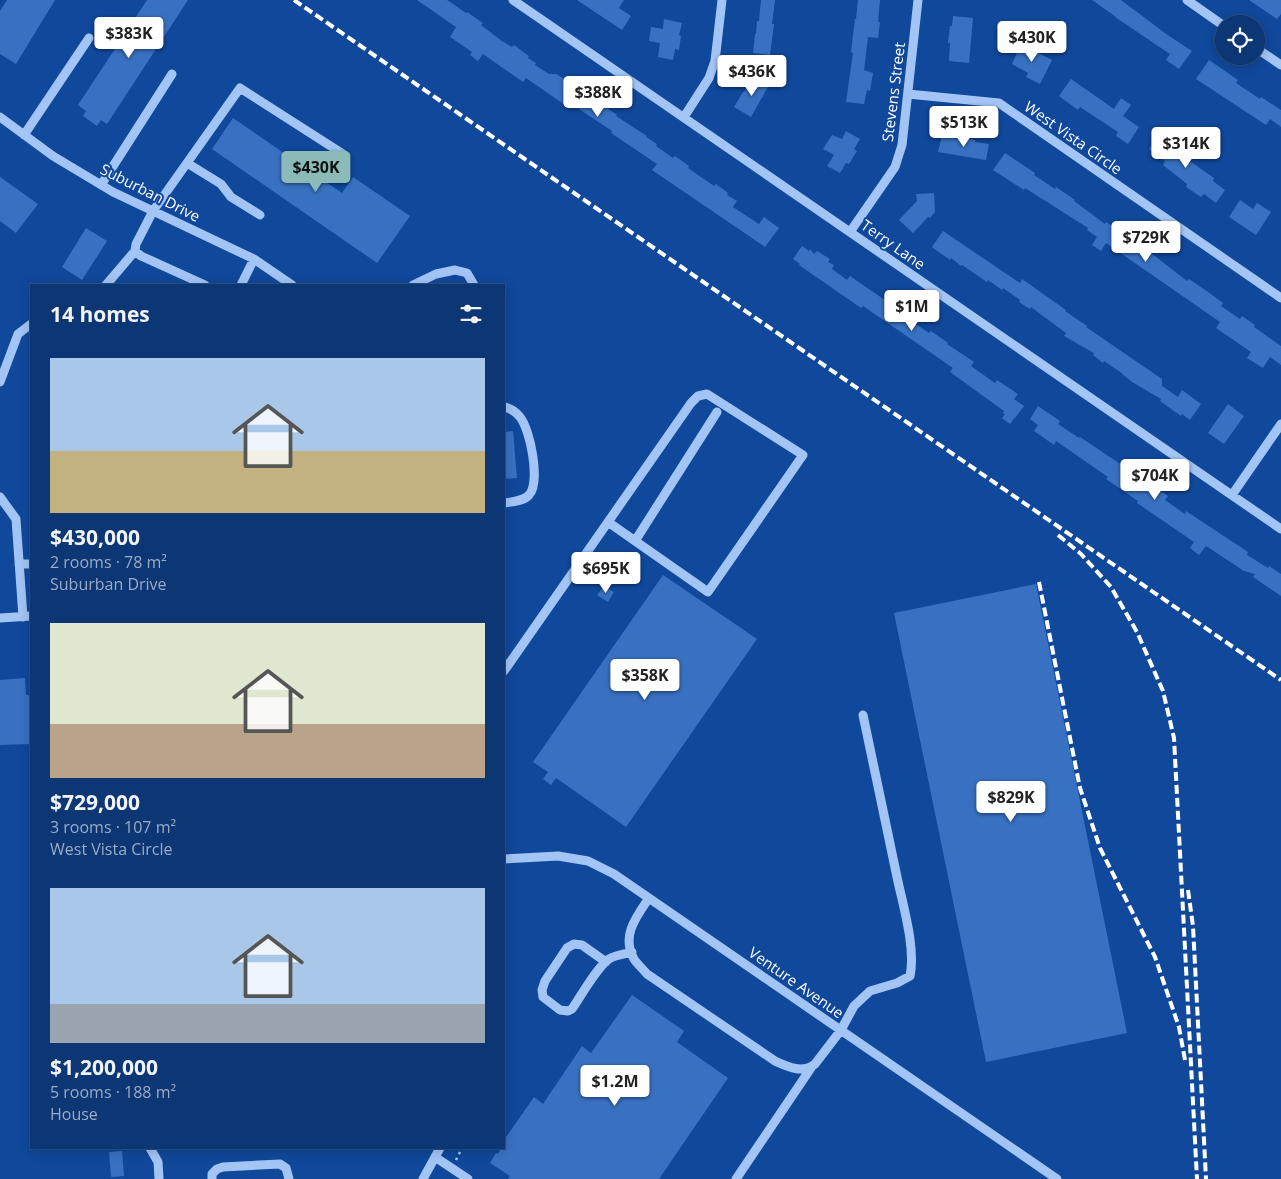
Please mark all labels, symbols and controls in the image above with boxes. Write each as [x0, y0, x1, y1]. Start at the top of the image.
map controls [1215, 15, 1265, 65]
button: locate [1215, 15, 1265, 65]
pin: $383K [94, 17, 164, 59]
pin: $430K [997, 20, 1067, 63]
text: $383K [105, 22, 153, 44]
text: $430K [1008, 26, 1056, 48]
street label: Stevens Street [877, 41, 909, 143]
pin: $436K [717, 54, 787, 97]
text: $436K [728, 60, 776, 82]
pin: $388K [563, 76, 633, 118]
text: $388K [574, 81, 622, 103]
street label: West Vista Circle [1021, 96, 1126, 178]
pin: $513K [929, 106, 999, 148]
text: $513K [940, 111, 988, 133]
pin: $314K [1151, 126, 1221, 169]
text: $314K [1162, 132, 1210, 154]
pin: $430K [281, 150, 351, 193]
text: $430K [292, 156, 340, 178]
street label: Suburban Drive [97, 158, 204, 226]
street label: Terry Lane [857, 215, 930, 274]
pin: $729K [1111, 220, 1181, 263]
text: $729K [1122, 226, 1170, 248]
pin: $1M [888, 290, 936, 332]
text: $1M [895, 295, 929, 317]
text: 14 homes [50, 300, 150, 328]
icon: filters [457, 300, 485, 328]
icon: home [223, 391, 313, 481]
pin: $704K [1120, 458, 1190, 501]
text: $704K [1131, 464, 1179, 486]
text: $430,000 [50, 523, 140, 551]
text: 2 rooms · 78 m² [50, 551, 167, 573]
pin: $695K [571, 552, 641, 594]
text: $695K [582, 557, 630, 579]
text: Suburban Drive [50, 573, 167, 595]
icon: home [223, 656, 313, 746]
pin: $358K [610, 658, 680, 701]
text: $358K [621, 664, 669, 686]
pin: $829K [976, 780, 1046, 823]
text: $829K [987, 786, 1035, 808]
text: $729,000 [50, 788, 140, 816]
text: 3 rooms · 107 m² [50, 816, 176, 838]
text: West Vista Circle [50, 838, 173, 860]
icon: home [223, 921, 313, 1011]
street label: Venture Avenue [745, 942, 848, 1022]
text: $1,200,000 [50, 1053, 158, 1081]
pin: $1.2M [580, 1064, 650, 1107]
text: $1.2M [591, 1070, 639, 1092]
text: 5 rooms · 188 m² [50, 1081, 176, 1103]
text: House [50, 1103, 98, 1125]

